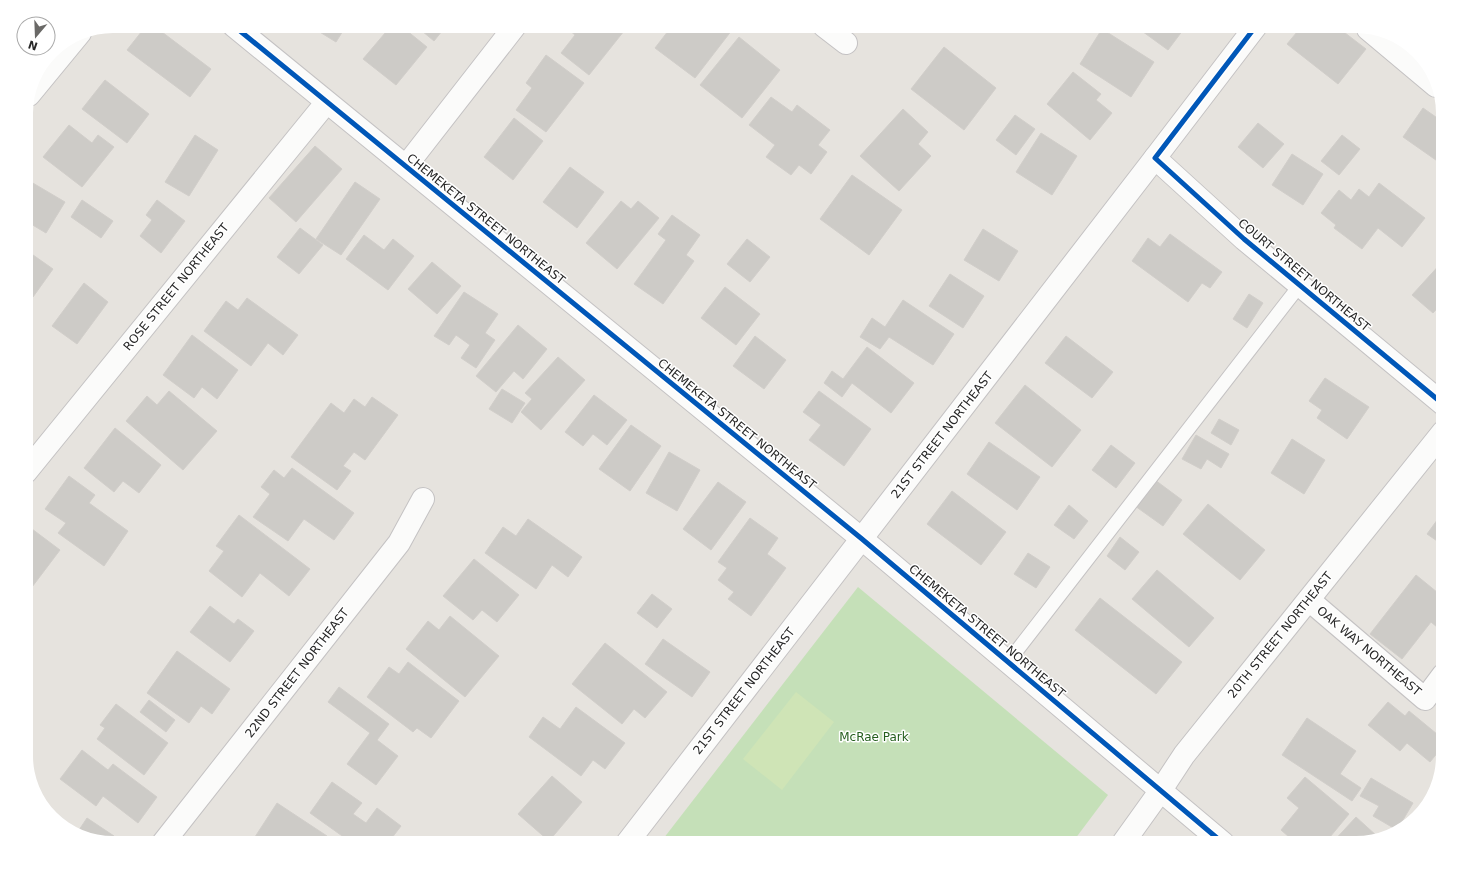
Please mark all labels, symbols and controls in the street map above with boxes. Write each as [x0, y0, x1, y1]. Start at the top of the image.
north arrow [16, 16, 56, 56]
text: N [26, 37, 39, 53]
street label: CHEMEKETA STREET NORTHEAST [404, 151, 568, 288]
street label: COURT STREET NORTHEAST [1235, 216, 1373, 335]
street label: ROSE STREET NORTHEAST [120, 220, 232, 353]
street label: CHEMEKETA STREET NORTHEAST [655, 356, 819, 493]
street label: 21ST STREET NORTHEAST [888, 368, 996, 501]
street label: CHEMEKETA STREET NORTHEAST [906, 562, 1068, 701]
street label: 20TH STREET NORTHEAST [1225, 569, 1336, 701]
street label: OAK WAY NORTHEAST [1314, 603, 1424, 699]
street label: 22ND STREET NORTHEAST [242, 605, 352, 740]
street label: 21ST STREET NORTHEAST [690, 624, 798, 757]
park label: McRae Park [839, 730, 909, 744]

